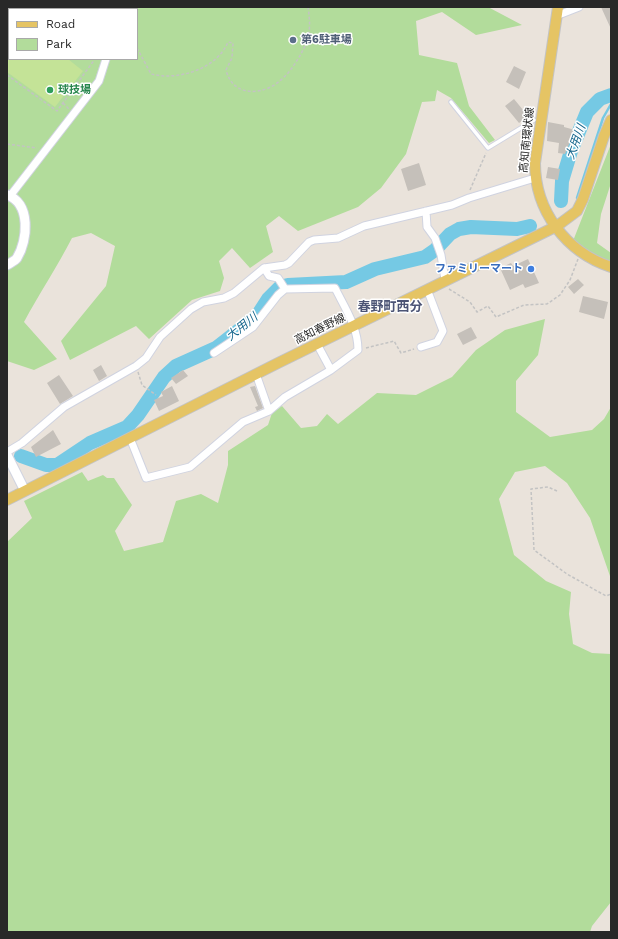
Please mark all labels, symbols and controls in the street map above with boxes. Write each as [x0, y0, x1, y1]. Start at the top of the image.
legend [8, 8, 138, 60]
text: Road [46, 17, 75, 31]
place label: 第6駐車場 [301, 33, 352, 47]
marker: 第6駐車場 [288, 35, 298, 45]
text: Park [46, 37, 72, 51]
place label: 球技場 [58, 83, 91, 97]
marker: 球技場 [45, 85, 55, 95]
street label: 高知南環状線 [517, 106, 537, 174]
water label: 大用川 [563, 123, 589, 161]
place label: ファミリーマート [435, 262, 523, 276]
marker: ファミリーマート [526, 264, 536, 274]
district label: 春野町西分 [358, 299, 422, 315]
water label: 大用川 [223, 310, 261, 344]
street label: 高知春野線 [292, 311, 348, 347]

